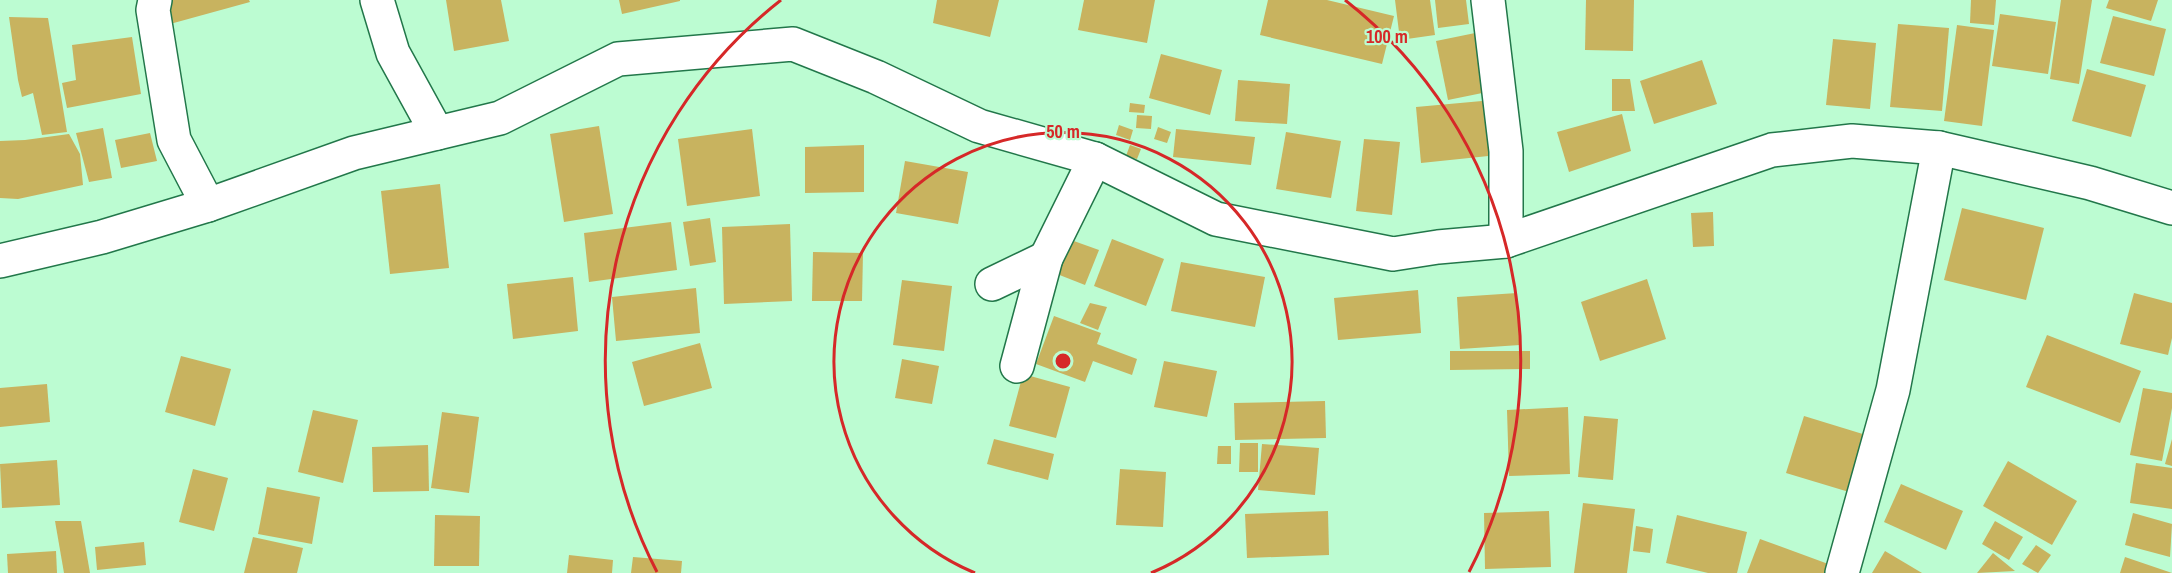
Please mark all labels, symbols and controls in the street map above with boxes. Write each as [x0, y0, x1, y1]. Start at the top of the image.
text: 100 m [1366, 24, 1408, 49]
text: 50 m [1046, 119, 1080, 144]
centre of rings [1053, 351, 1073, 371]

